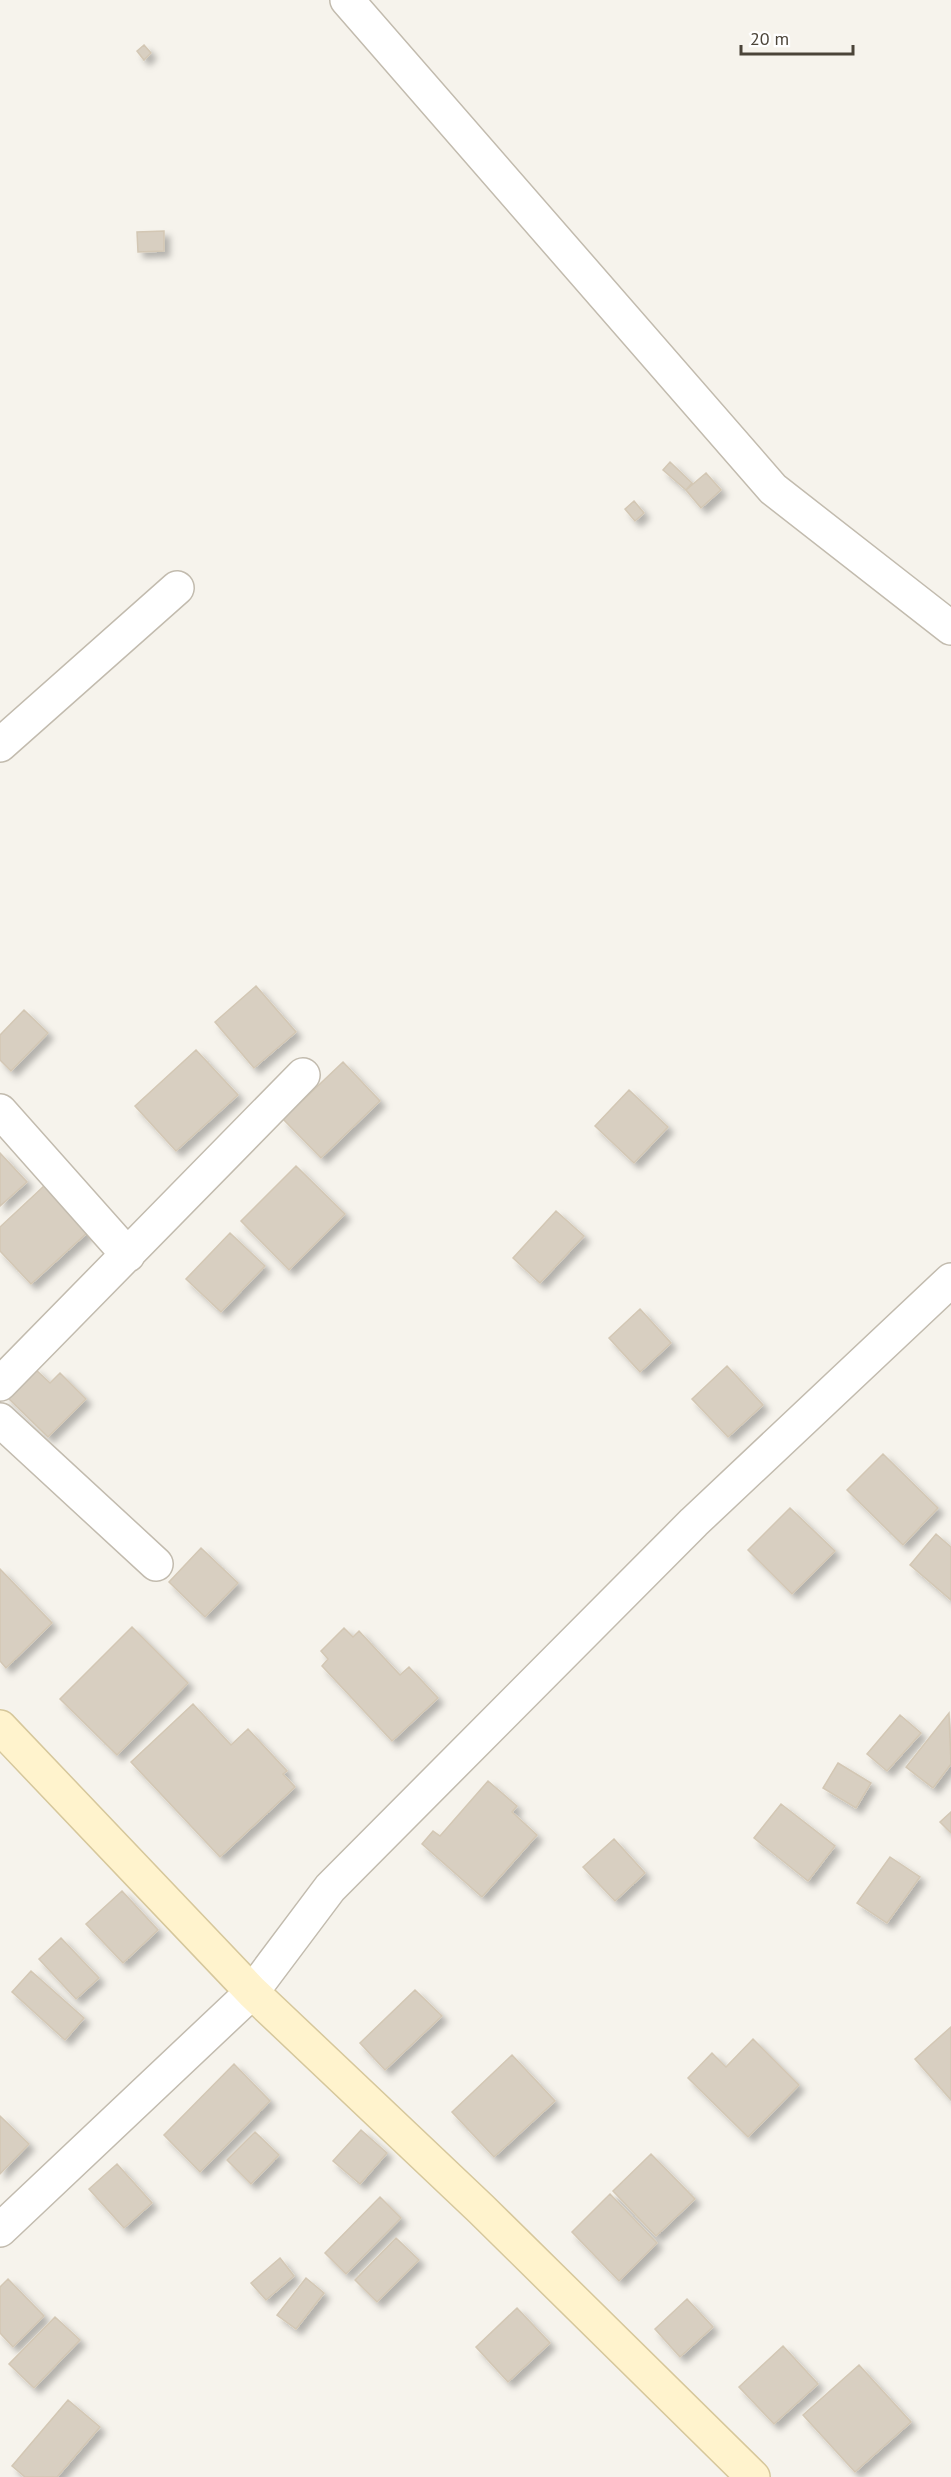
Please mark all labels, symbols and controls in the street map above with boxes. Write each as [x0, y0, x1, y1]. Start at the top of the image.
scale bar [741, 18, 854, 56]
text: 20 m [750, 27, 789, 50]

